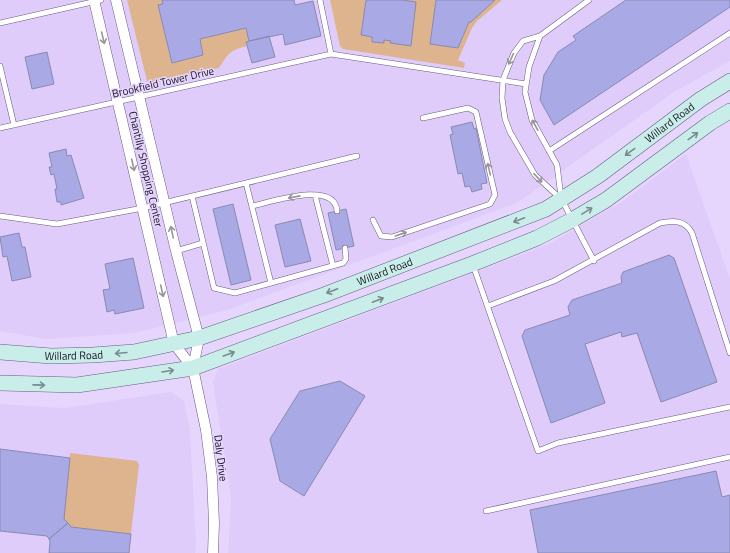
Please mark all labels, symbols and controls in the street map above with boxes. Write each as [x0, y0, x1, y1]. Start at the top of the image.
one-way arrow [100, 31, 108, 44]
one-way arrow [507, 52, 515, 64]
street label: Brookfield Tower Drive [110, 62, 216, 102]
street label: Willard Road [641, 98, 698, 146]
street label: Chantilly Shopping Center [125, 109, 167, 229]
one-way arrow [531, 119, 538, 131]
one-way arrow [687, 131, 698, 140]
one-way arrow [624, 148, 635, 156]
one-way arrow [129, 158, 137, 171]
one-way arrow [485, 163, 493, 176]
one-way arrow [533, 173, 543, 183]
one-way arrow [288, 193, 301, 201]
one-way arrow [581, 207, 592, 215]
one-way arrow [514, 217, 526, 225]
one-way arrow [167, 226, 175, 239]
one-way arrow [395, 230, 408, 237]
street label: Willard Road [354, 253, 415, 290]
one-way arrow [158, 284, 166, 297]
one-way arrow [327, 288, 339, 296]
one-way arrow [371, 295, 383, 303]
street label: Willard Road [44, 346, 104, 364]
one-way arrow [115, 349, 128, 356]
one-way arrow [223, 350, 235, 358]
one-way arrow [161, 367, 174, 375]
one-way arrow [32, 381, 45, 389]
street label: Daly Drive [210, 434, 232, 483]

